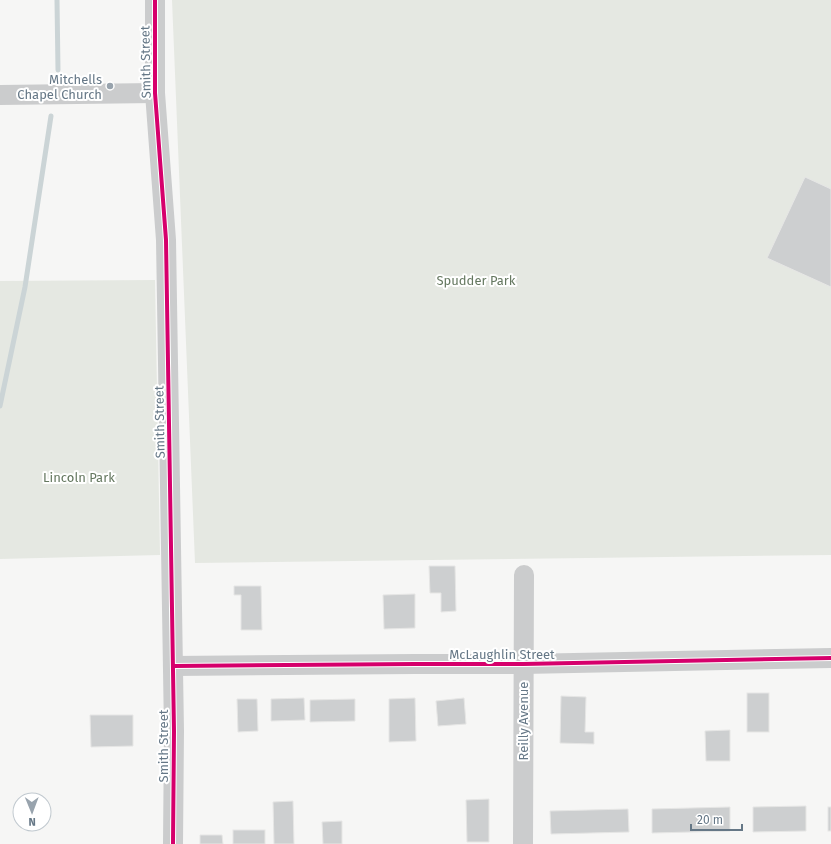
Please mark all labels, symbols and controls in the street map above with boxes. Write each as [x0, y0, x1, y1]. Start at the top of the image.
street label: Smith Street [137, 25, 154, 99]
place label: Mitchells Chapel Church [17, 72, 102, 102]
marker: Mitchells Chapel Church [105, 81, 115, 91]
park label: Spudder Park [436, 273, 516, 288]
street label: Smith Street [151, 385, 168, 459]
park label: Lincoln Park [43, 470, 115, 485]
street label: McLaughlin Street [449, 647, 555, 662]
street label: Reilly Avenue [516, 682, 531, 760]
street label: Smith Street [156, 709, 171, 782]
north arrow [12, 792, 52, 832]
scale bar [691, 806, 742, 832]
text: 20 m [697, 813, 723, 827]
text: N [28, 815, 36, 828]

